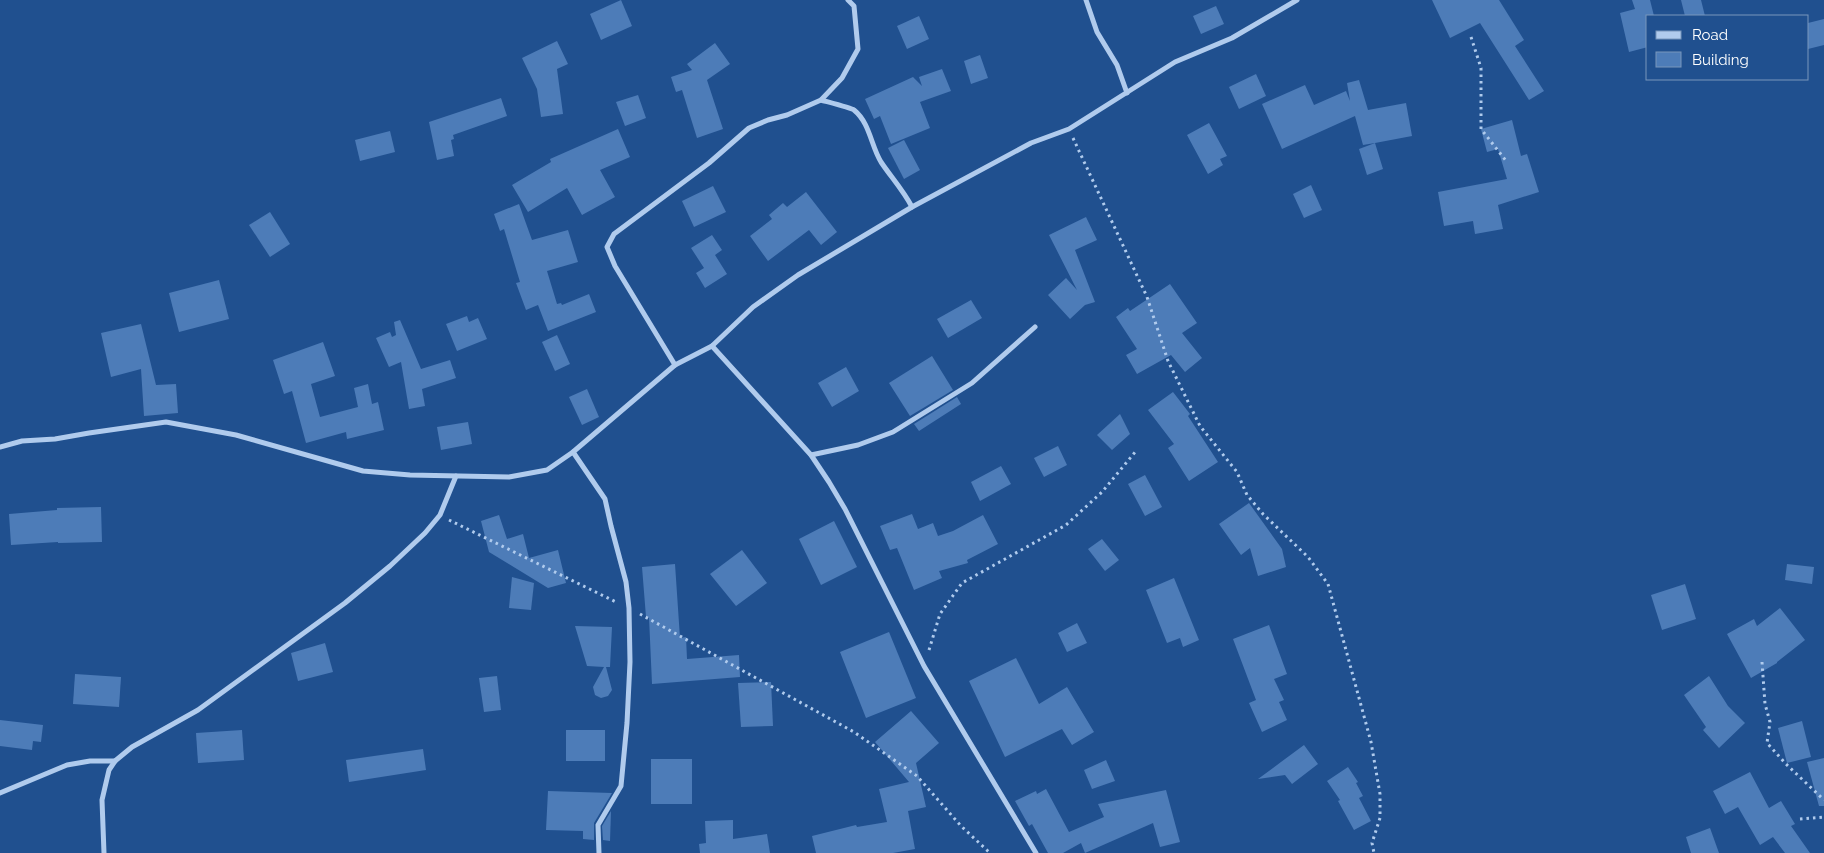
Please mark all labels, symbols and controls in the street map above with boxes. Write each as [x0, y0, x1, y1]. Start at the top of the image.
legend [1646, 15, 1809, 80]
text: Road [1692, 26, 1728, 44]
text: Building [1692, 51, 1749, 69]

